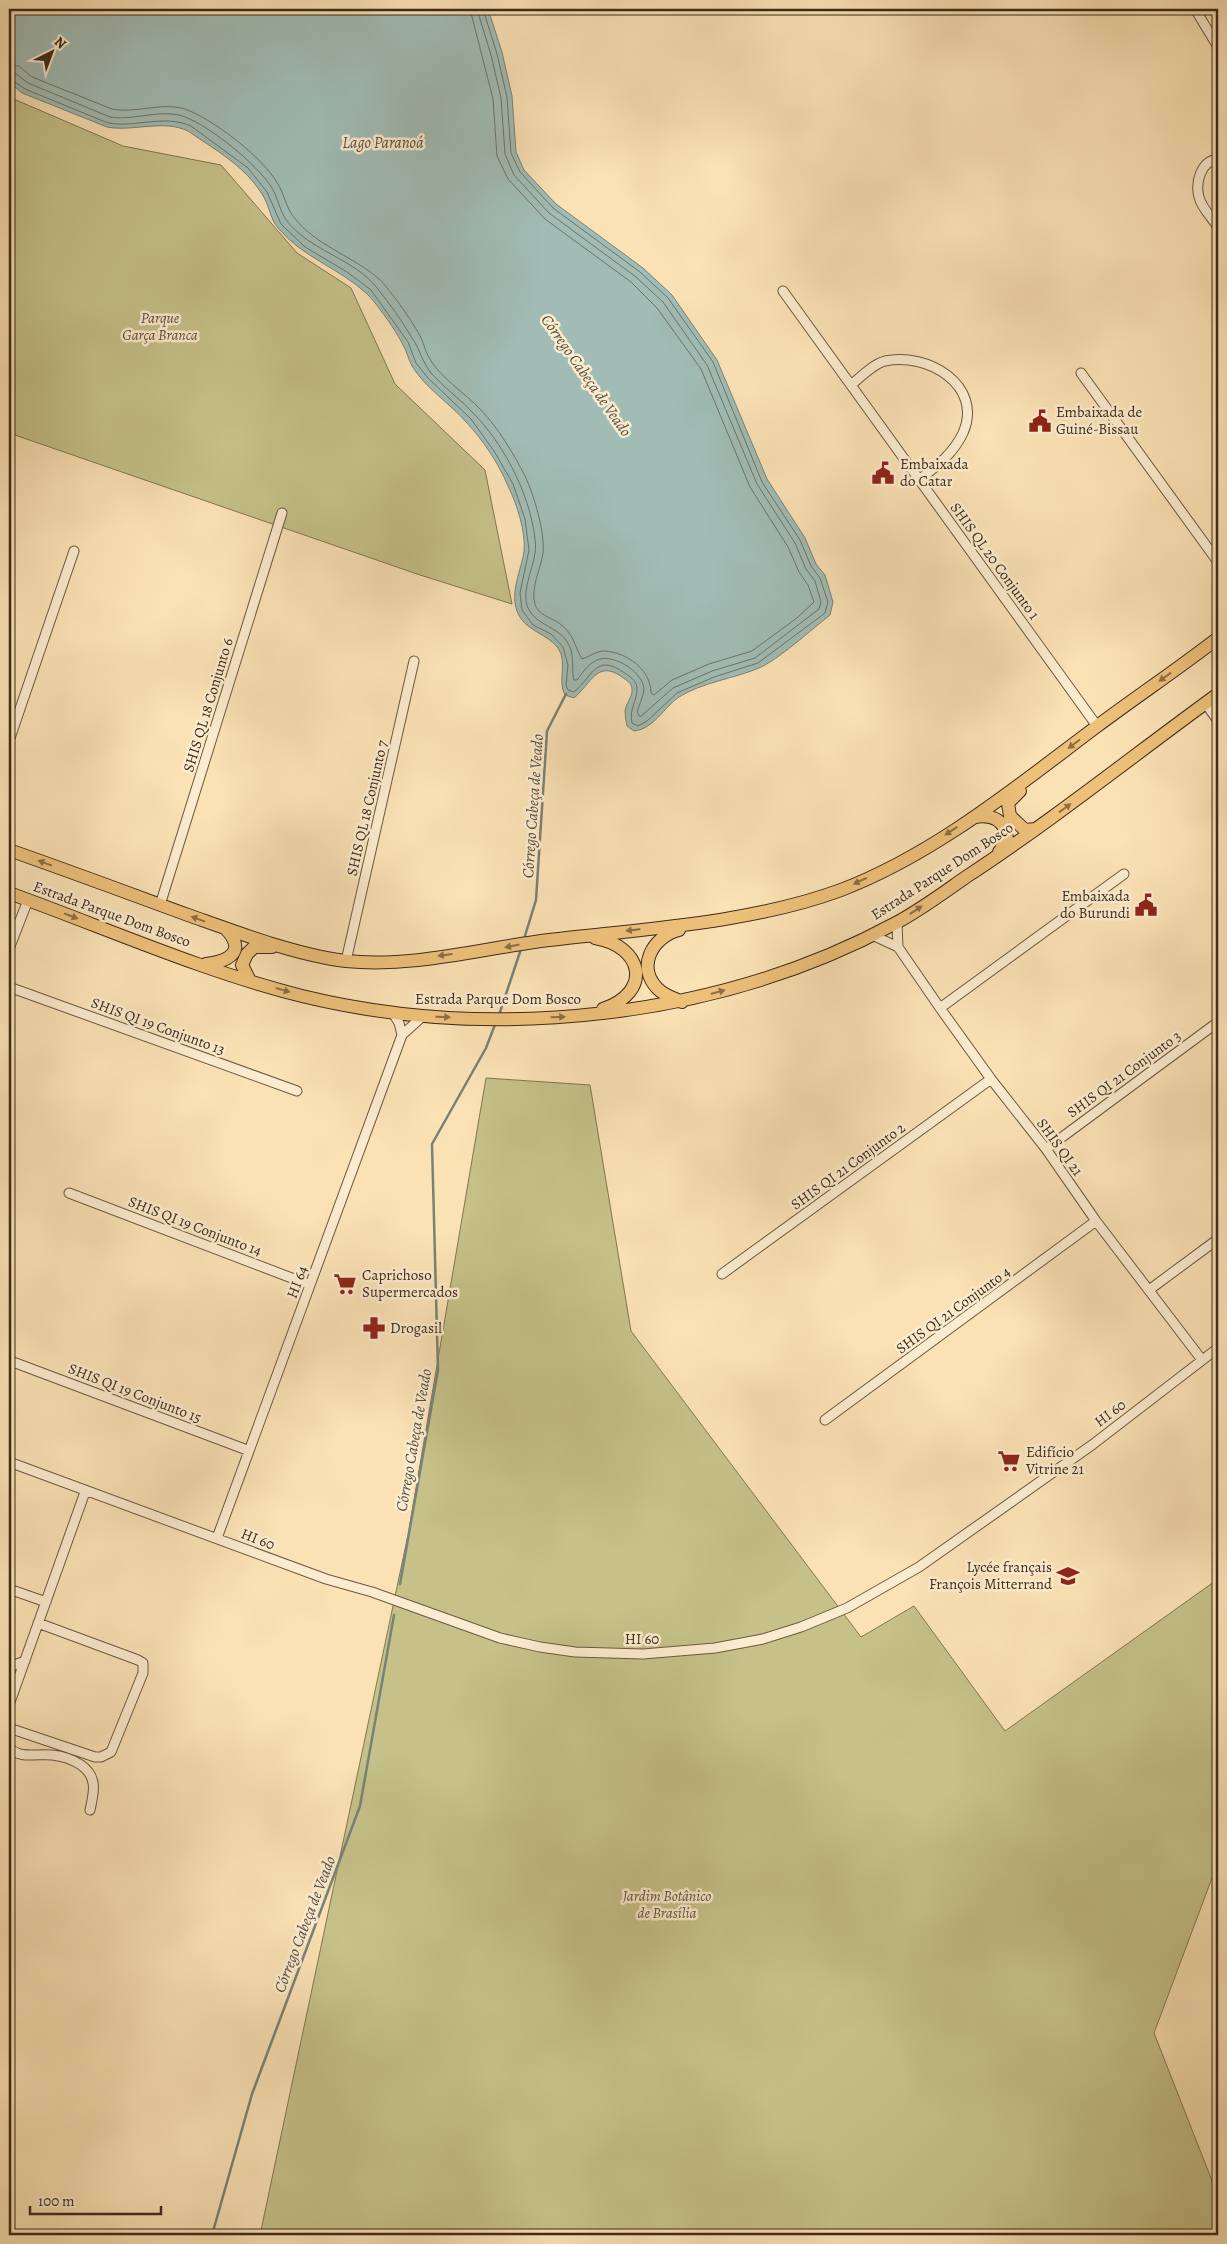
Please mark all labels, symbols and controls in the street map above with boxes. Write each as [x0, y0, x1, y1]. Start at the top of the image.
north arrow [28, 28, 78, 78]
text: N [50, 32, 71, 53]
water label: Lago Paranoá [342, 132, 424, 154]
park label: Parque Garça Branca [122, 308, 198, 345]
water label: Córrego Cabeça de Veado [536, 310, 637, 441]
place label: Embaixada de Guiné-Bissau [1056, 402, 1143, 439]
public building icon: Embaixada de Guiné-Bissau [1027, 408, 1053, 434]
place label: Embaixada do Catar [900, 454, 969, 491]
public building icon: Embaixada do Catar [870, 460, 896, 486]
street label: SHIS QL 20 Conjunto 1 [946, 498, 1044, 624]
street label: SHIS QL 18 Conjunto 6 [178, 635, 238, 774]
one-way arrow [1158, 672, 1172, 682]
water label: Córrego Cabeça de Veado [517, 733, 549, 879]
street label: SHIS QL 18 Conjunto 7 [342, 738, 392, 878]
one-way arrow [1068, 738, 1081, 749]
one-way arrow [1058, 803, 1072, 813]
street label: Estrada Parque Dom Bosco [867, 817, 1017, 925]
one-way arrow [944, 826, 958, 836]
one-way arrow [38, 859, 53, 866]
street label: Estrada Parque Dom Bosco [31, 876, 193, 952]
one-way arrow [853, 877, 867, 885]
place label: Embaixada do Burundi [1060, 886, 1130, 923]
public building icon: Embaixada do Burundi [1133, 892, 1159, 918]
one-way arrow [909, 905, 923, 915]
one-way arrow [64, 912, 79, 920]
one-way arrow [190, 915, 205, 923]
one-way arrow [625, 926, 641, 934]
one-way arrow [505, 942, 520, 950]
one-way arrow [437, 952, 453, 960]
one-way arrow [275, 987, 290, 995]
one-way arrow [711, 987, 726, 995]
street label: Estrada Parque Dom Bosco [415, 989, 581, 1009]
street label: SHIS QI 19 Conjunto 13 [88, 992, 228, 1060]
one-way arrow [435, 1013, 451, 1021]
one-way arrow [551, 1013, 567, 1021]
street label: SHIS QI 21 Conjunto 3 [1063, 1026, 1185, 1122]
street label: SHIS QI 21 [1032, 1114, 1088, 1180]
street label: SHIS QI 21 Conjunto 2 [787, 1118, 909, 1214]
street label: SHIS QI 19 Conjunto 14 [125, 1191, 265, 1261]
street label: SHIS QI 21 Conjunto 4 [892, 1262, 1014, 1358]
street label: HI 64 [282, 1263, 312, 1301]
place label: Caprichoso Supermercados [362, 1265, 458, 1302]
supermarket icon: Caprichoso Supermercados [332, 1271, 358, 1297]
pharmacy icon: Drogasil [361, 1315, 387, 1341]
place label: Drogasil [390, 1318, 442, 1338]
street label: SHIS QI 19 Conjunto 15 [66, 1358, 204, 1428]
water label: Córrego Cabeça de Veado [391, 1367, 437, 1513]
street label: HI 60 [1090, 1395, 1130, 1431]
place label: Edifício Vitrine 21 [1025, 1442, 1084, 1479]
supermarket icon: Edifício Vitrine 21 [996, 1448, 1022, 1474]
street label: HI 60 [238, 1523, 278, 1555]
place label: Lycée français François Mitterrand [929, 1557, 1053, 1594]
school or university icon: Lycée français François Mitterrand [1055, 1563, 1081, 1589]
street label: HI 60 [625, 1629, 659, 1649]
water label: Córrego Cabeça de Veado [269, 1853, 341, 1996]
park label: Jardim Botânico de Brasília [622, 1886, 711, 1923]
scale bar [30, 2184, 161, 2216]
text: 100 m [38, 2191, 75, 2211]

